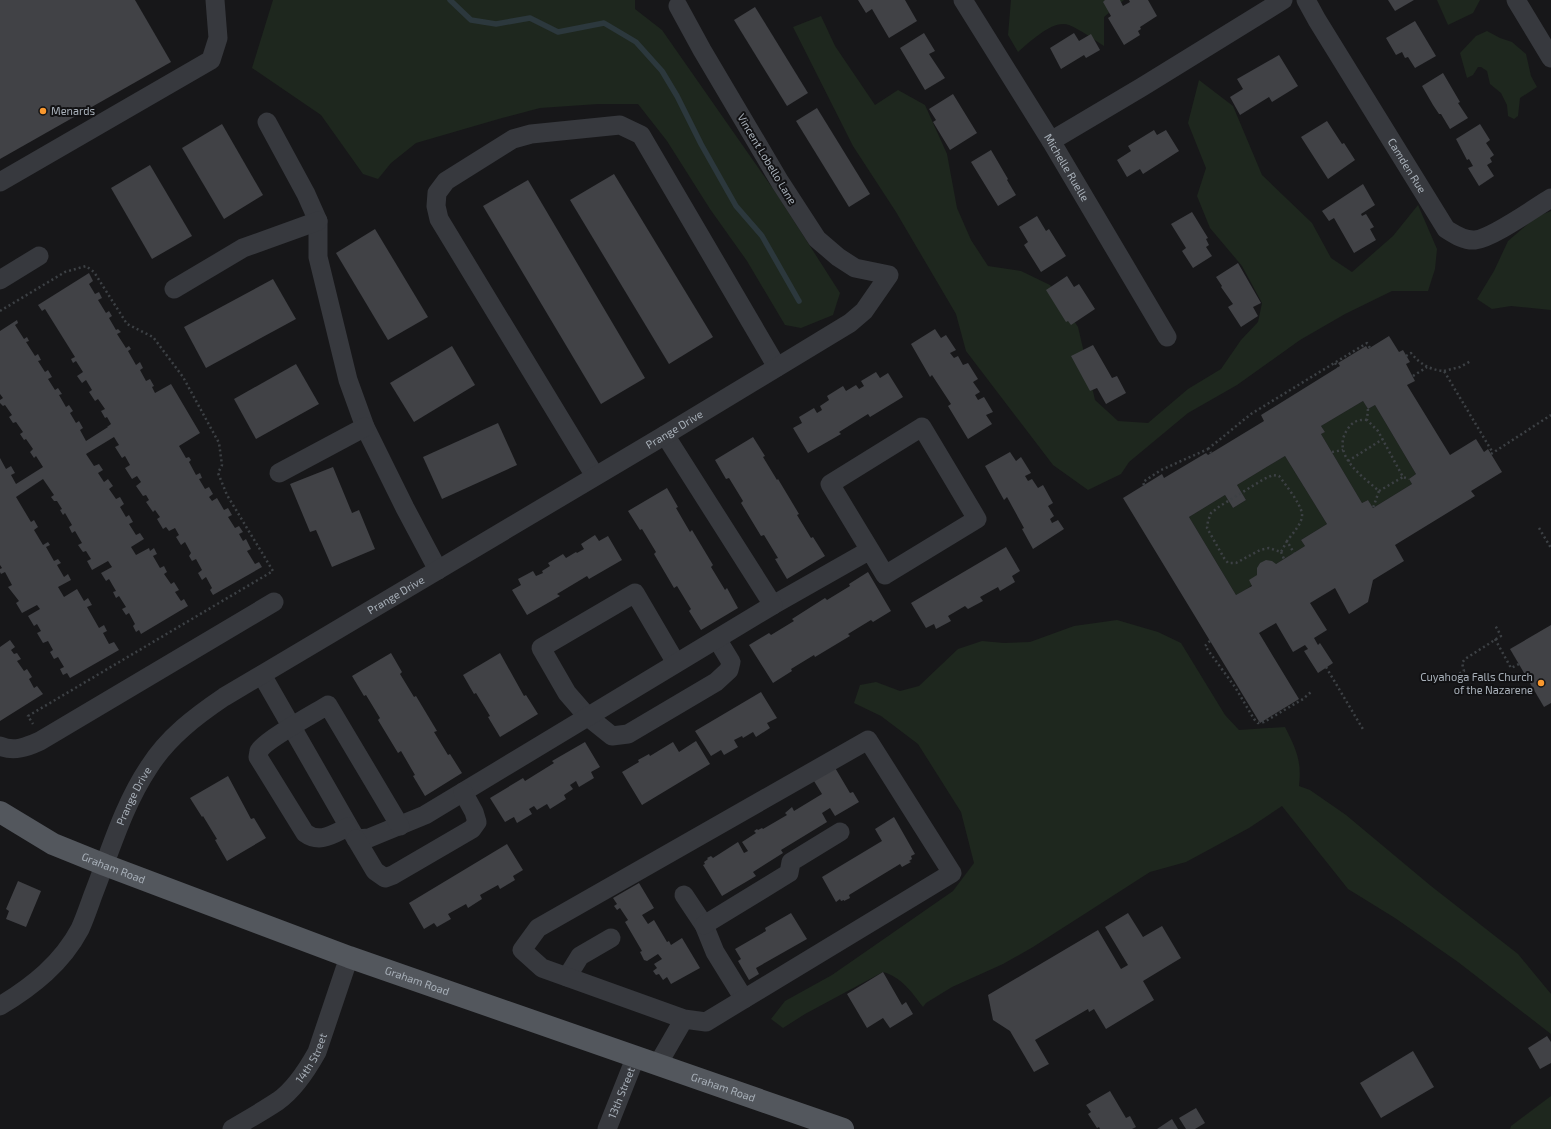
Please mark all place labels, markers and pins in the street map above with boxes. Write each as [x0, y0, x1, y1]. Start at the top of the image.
place label: Menards [51, 104, 96, 117]
marker: Menards [38, 106, 48, 116]
place label: Cuyahoga Falls Church of the Nazarene [1420, 670, 1533, 696]
marker: Cuyahoga Falls Church of the Nazarene [1536, 678, 1546, 688]

